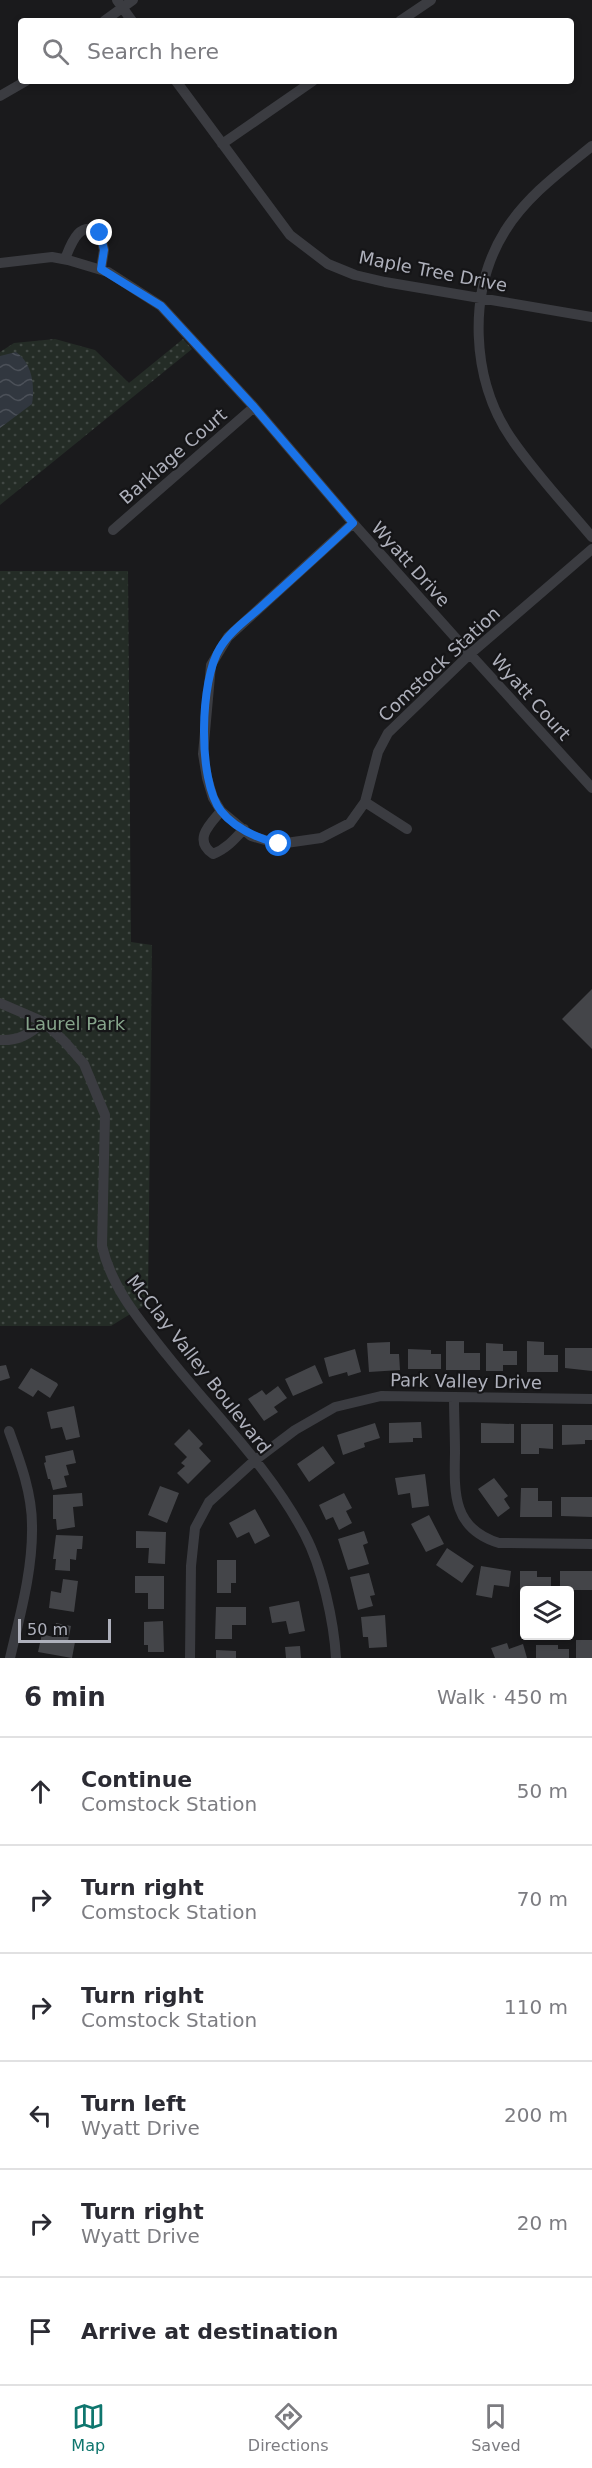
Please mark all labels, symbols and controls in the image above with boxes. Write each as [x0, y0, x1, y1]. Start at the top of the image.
search box [18, 18, 574, 84]
icon: search [39, 35, 72, 68]
text: Search here [87, 39, 219, 64]
route end [86, 219, 112, 245]
street label: Maple Tree Drive [357, 246, 509, 296]
street label: Barklage Court [115, 404, 231, 508]
street label: Wyatt Drive [367, 517, 455, 611]
street label: Comstock Station [374, 602, 504, 726]
street label: Wyatt Court [487, 650, 575, 744]
route start [265, 830, 291, 856]
park label: Laurel Park [25, 1013, 126, 1034]
street label: McClay Valley Boulevard [123, 1271, 275, 1457]
street label: Park Valley Drive [390, 1369, 542, 1393]
map controls [520, 1586, 574, 1640]
button: layers [520, 1586, 574, 1640]
scale bar [18, 1616, 111, 1644]
text: 50 m [27, 1620, 68, 1639]
text: 6 min [24, 1682, 106, 1712]
text: Walk · 450 m [437, 1685, 568, 1709]
text: Continue [81, 1767, 192, 1792]
icon: ahead [24, 1775, 57, 1808]
text: 50 m [517, 1779, 568, 1803]
text: Comstock Station [81, 1792, 257, 1816]
text: Turn right [81, 1875, 204, 1900]
icon: right [24, 1883, 57, 1916]
text: 70 m [517, 1887, 568, 1911]
text: Comstock Station [81, 1900, 257, 1924]
text: Turn right [81, 1983, 204, 2008]
icon: right [24, 1991, 57, 2024]
text: 110 m [504, 1995, 568, 2019]
text: Comstock Station [81, 2008, 257, 2032]
text: Turn left [81, 2091, 186, 2116]
icon: left [24, 2099, 57, 2132]
text: 200 m [504, 2103, 568, 2127]
text: Wyatt Drive [81, 2116, 200, 2140]
text: Turn right [81, 2199, 204, 2224]
icon: right [24, 2207, 57, 2240]
text: 20 m [517, 2211, 568, 2235]
text: Wyatt Drive [81, 2224, 200, 2248]
icon: arrive [24, 2315, 57, 2348]
text: Arrive at destination [81, 2319, 338, 2344]
tab: Map [71, 2400, 105, 2455]
tab: Directions [248, 2400, 328, 2455]
tab: Saved [471, 2400, 521, 2455]

